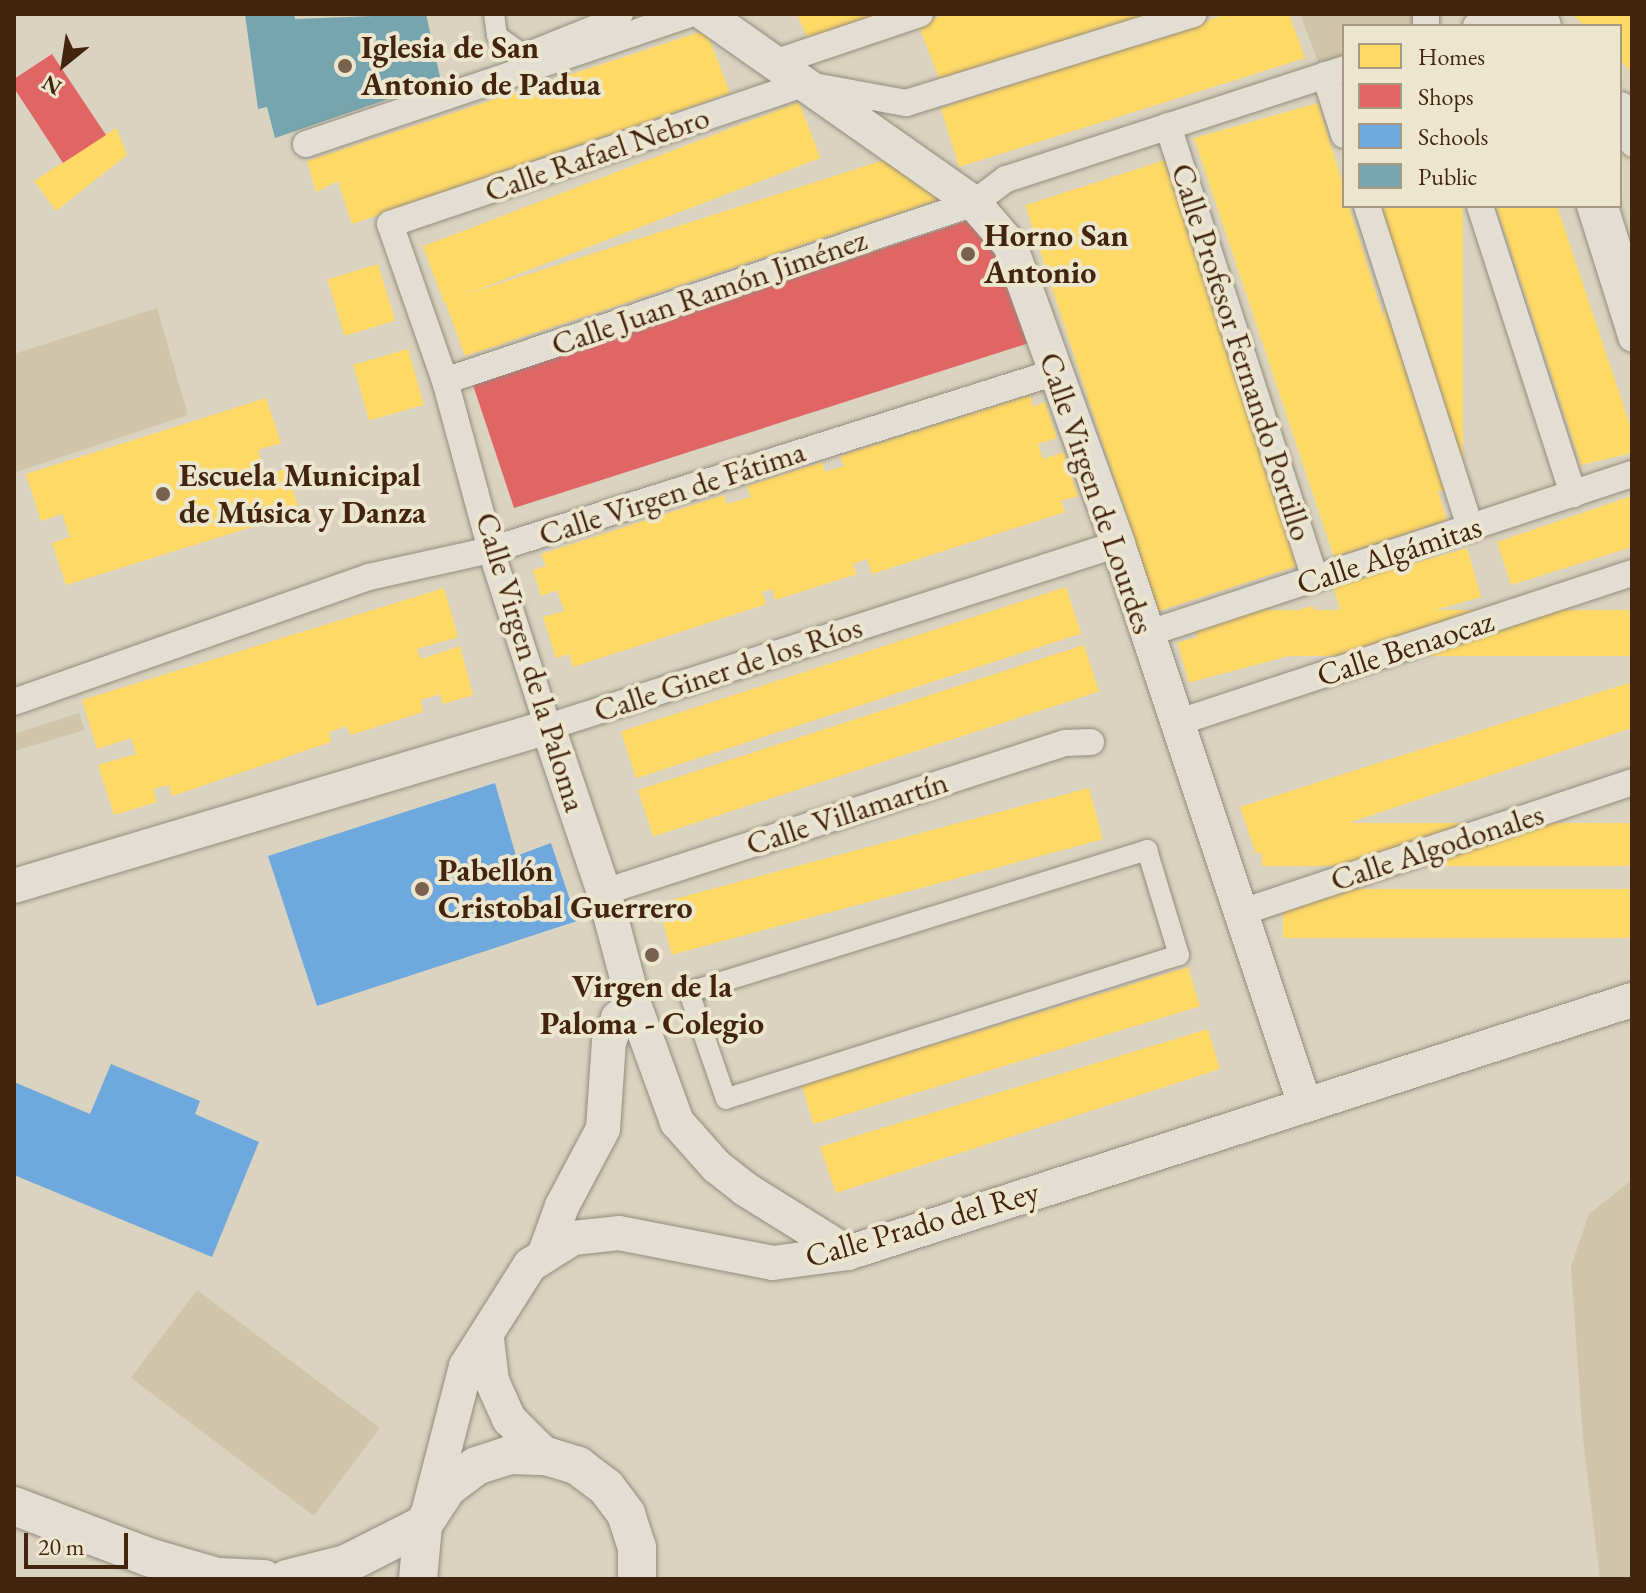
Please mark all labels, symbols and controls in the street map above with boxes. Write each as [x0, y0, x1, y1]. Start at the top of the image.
north arrow [24, 24, 104, 104]
legend [1342, 24, 1622, 208]
place label: Iglesia de San Antonio de Padua [361, 29, 601, 104]
text: Homes [1418, 41, 1485, 72]
marker: Iglesia de San Antonio de Padua [336, 57, 354, 75]
text: N [37, 68, 67, 102]
text: Shops [1418, 81, 1474, 112]
street label: Calle Rafael Nebro [480, 98, 714, 210]
text: Schools [1418, 121, 1488, 152]
street label: Calle Profesor Fernando Portillo [1163, 159, 1321, 545]
text: Public [1418, 161, 1477, 192]
place label: Horno San Antonio [984, 217, 1129, 292]
street label: Calle Juan Ramón Jiménez [546, 220, 872, 364]
marker: Horno San Antonio [959, 245, 977, 263]
street label: Calle Virgen de Lourdes [1031, 347, 1163, 639]
street label: Calle Virgen de Fátima [534, 432, 810, 554]
place label: Escuela Municipal de Música y Danza [179, 457, 426, 532]
marker: Escuela Municipal de Música y Danza [154, 485, 172, 503]
street label: Calle Algámitas [1292, 507, 1486, 603]
street label: Calle Virgen de la Paloma [467, 508, 595, 816]
street label: Calle Benaocaz [1312, 601, 1498, 695]
street label: Calle Giner de los Ríos [589, 608, 867, 730]
street label: Calle Villamartín [741, 762, 953, 864]
street label: Calle Algodonales [1326, 795, 1548, 899]
place label: Pabellón Cristobal Guerrero [438, 852, 693, 927]
marker: Pabellón Cristobal Guerrero [413, 880, 431, 898]
marker: Virgen de la Paloma - Colegio [643, 946, 661, 964]
place label: Virgen de la Paloma - Colegio [540, 968, 764, 1043]
street label: Calle Prado del Rey [801, 1172, 1043, 1276]
scale bar [28, 1517, 132, 1567]
text: 20 m [38, 1531, 85, 1562]

